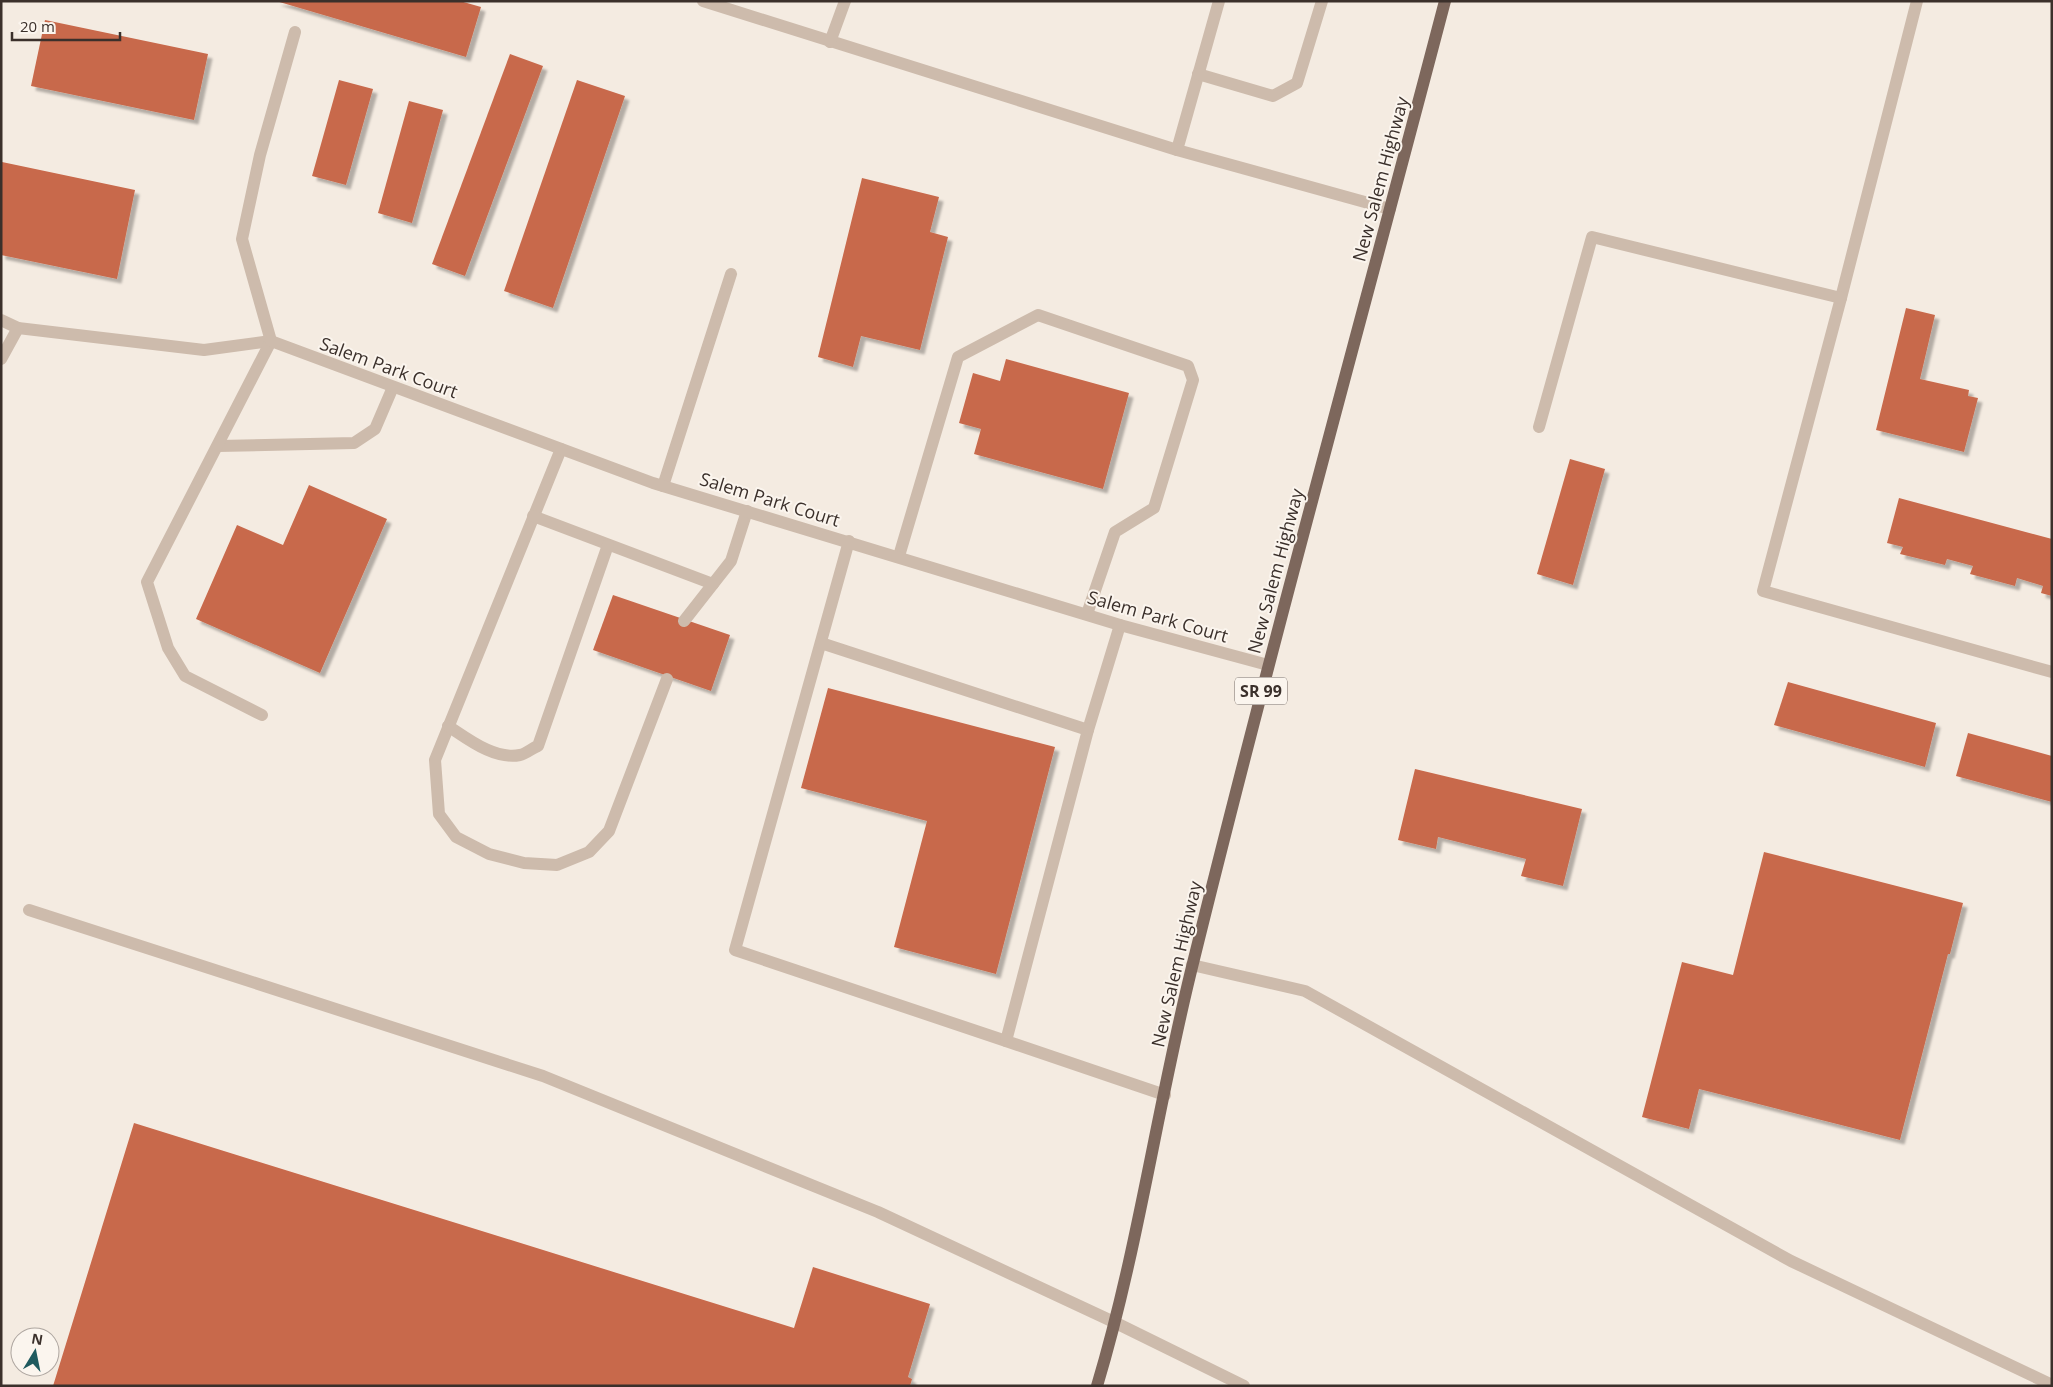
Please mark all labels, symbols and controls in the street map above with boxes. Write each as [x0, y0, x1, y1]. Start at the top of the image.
scale bar [12, 10, 120, 42]
text: 20 m [20, 16, 55, 36]
street label: New Salem Highway [1346, 93, 1414, 264]
street label: Salem Park Court [317, 331, 461, 403]
street label: Salem Park Court [697, 466, 843, 532]
street label: New Salem Highway [1241, 485, 1309, 656]
street label: Salem Park Court [1085, 584, 1231, 648]
road number: SR 99 [1235, 678, 1287, 704]
street label: New Salem Highway [1145, 878, 1207, 1049]
north arrow [10, 1327, 60, 1377]
text: N [30, 1328, 45, 1349]

